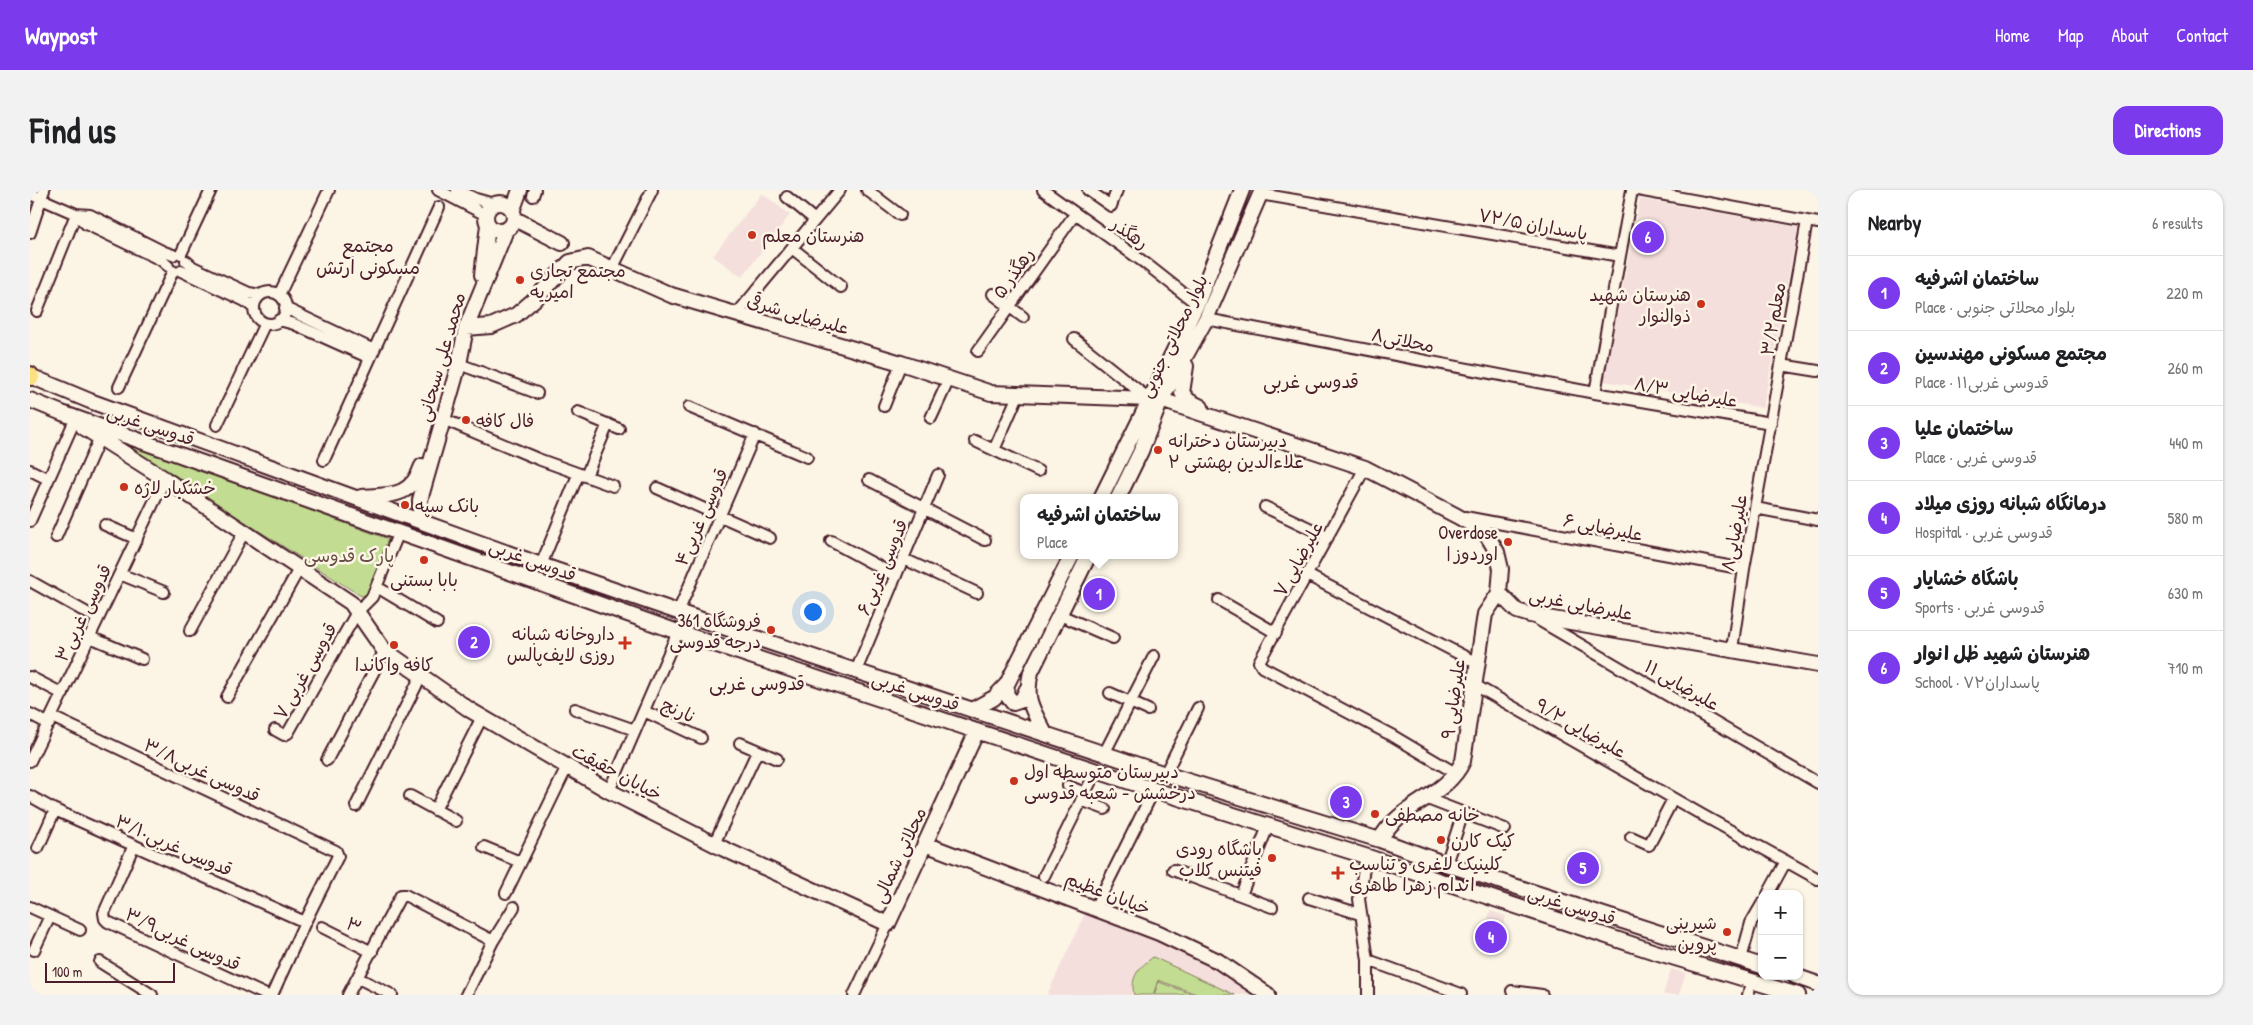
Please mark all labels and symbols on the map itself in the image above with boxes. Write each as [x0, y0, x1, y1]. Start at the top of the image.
street label: ۷۲/۵ پاسداران [1476, 202, 1590, 246]
street label: رهگذر [1106, 211, 1154, 255]
pin: 6 [1632, 218, 1664, 256]
place label: هنرستان معلم [762, 223, 864, 250]
marker: هنرستان معلم [746, 229, 758, 241]
district label: مجتمع مسکونی ارتش [316, 232, 420, 280]
street label: ۵ رهگذر [986, 243, 1040, 303]
place label: مجتمع تجاری امیریه [530, 258, 626, 304]
street label: بلوار محلاتی جنوبی [1132, 270, 1214, 402]
marker: مجتمع تجاری امیریه [514, 274, 526, 286]
street label: معلم۳/۲ [1754, 280, 1794, 358]
place label: هنرستان شهید ذوالنوار [1589, 282, 1691, 328]
street label: علیرضایی شرقی [744, 288, 852, 340]
street label: محمد علی سبحانی [411, 290, 471, 424]
marker: هنرستان شهید ذوالنوار [1695, 298, 1707, 310]
street label: محلاتی۸ [1369, 322, 1437, 358]
district label: قدوسی غربی [1263, 368, 1359, 394]
street label: ۸/۳ علیرضایی [1632, 371, 1740, 413]
street label: قدوسی غربی [104, 398, 198, 452]
place label: فال کافه [476, 408, 534, 433]
marker: فال کافه [460, 414, 472, 426]
place label: دبیرستان دخترانه علاءالدین بهشتی ۲ [1168, 428, 1304, 474]
marker: دبیرستان دخترانه علاءالدین بهشتی ۲ [1152, 444, 1164, 456]
street label: قدوسی غربی۴ [668, 464, 734, 570]
place label: خشکبار لاژه [134, 475, 216, 500]
marker: خشکبار لاژه [118, 481, 130, 493]
street label: علیرضایی۸ [1715, 492, 1753, 574]
place label: بانک سپه [415, 493, 479, 518]
marker: بانک سپه [399, 499, 411, 511]
street label: ۶ علیرضایی [1561, 507, 1645, 547]
street label: قدوسی غربی۶ [851, 515, 913, 619]
street label: ۷ علیرضایی [1267, 517, 1329, 601]
place label: Overdose | اوردوز [1438, 520, 1498, 566]
street label: قدوسی غربی [486, 533, 580, 587]
marker: Overdose | اوردوز [1502, 536, 1514, 548]
park label: پارک قدوسی [304, 543, 394, 568]
marker: بابا بستنی [418, 554, 430, 566]
street label: قدوسی غربی۳ [49, 560, 117, 666]
place label: بابا بستنی [390, 567, 458, 592]
pin: 1 [1083, 575, 1115, 613]
street label: علیرضایی غربی [1527, 582, 1635, 626]
your location [800, 599, 826, 625]
place label: فروشگاه 361 درجه قدوسی [669, 608, 761, 654]
street label: ۷ قدوسی غربی [267, 618, 343, 724]
place label: داروخانه شبانه روزی لایف‌پالس [507, 621, 615, 667]
pin: 2 [458, 623, 490, 661]
marker: فروشگاه 361 درجه قدوسی [765, 624, 777, 636]
marker: داروخانه شبانه روزی لایف‌پالس [619, 637, 631, 649]
marker: کافه واکاندا [388, 639, 400, 651]
place label: کافه واکاندا [355, 652, 434, 677]
street label: ۱۱ علیرضایی [1640, 653, 1724, 717]
street label: ۹ علیرضایی [1435, 657, 1471, 741]
street label: قدوسی غربی [869, 665, 963, 717]
district label: قدوسی غربی [709, 670, 805, 696]
street label: نارنج [658, 691, 700, 729]
street label: ۹/۲ علیرضایی [1531, 692, 1631, 764]
street label: قدوسی غربی۳/۸ [140, 732, 264, 808]
street label: خیابان حقیقت [567, 738, 667, 806]
place label: دبیرستان متوسطه اول درخشش - شعبه قدوسی [1024, 759, 1196, 805]
marker: دبیرستان متوسطه اول درخشش - شعبه قدوسی [1008, 775, 1020, 787]
pin: 3 [1330, 783, 1362, 821]
place label: خانه مصطفی [1385, 802, 1480, 827]
street label: محلاتی شمالی [866, 803, 932, 907]
street label: قدوسی غربی۳/۱۰ [112, 808, 236, 882]
marker: خانه مصطفی [1369, 808, 1381, 820]
place label: کیک کارن [1451, 828, 1515, 853]
marker: کیک کارن [1435, 834, 1447, 846]
place label: باشگاه رودی فیتنس کلاب [1176, 836, 1262, 882]
pin: 5 [1567, 849, 1599, 887]
place label: کلینیک لاغری و تناسب اندام زهرا طاهری [1349, 851, 1503, 899]
marker: باشگاه رودی فیتنس کلاب [1266, 852, 1278, 864]
street label: خیابان عظیم [1061, 865, 1154, 923]
marker: کلینیک لاغری و تناسب اندام زهرا طاهری [1331, 866, 1345, 880]
street label: قدوسی غربی [1525, 879, 1619, 931]
street label: قدوسی غربی۳/۹ [121, 901, 245, 977]
place label: شیرینی پروین [1666, 910, 1717, 956]
street label: ۳ [342, 911, 366, 939]
pin: 4 [1475, 918, 1507, 956]
marker: شیرینی پروین [1721, 926, 1733, 938]
scale bar [45, 960, 175, 983]

